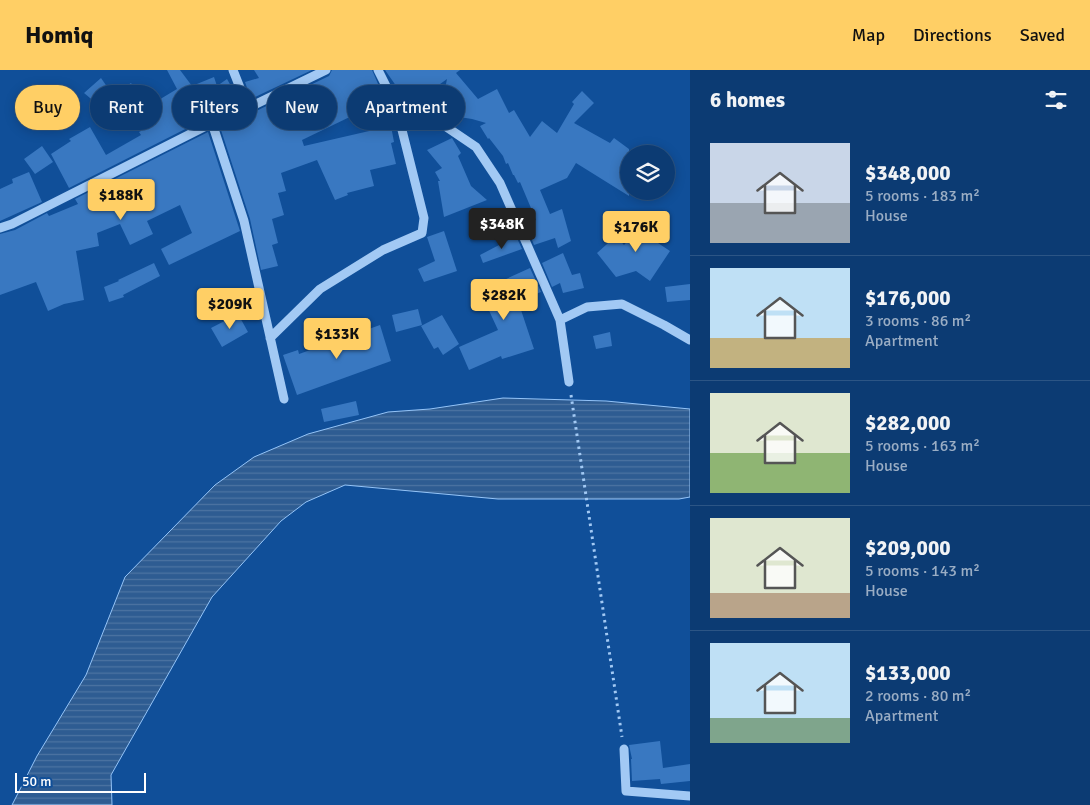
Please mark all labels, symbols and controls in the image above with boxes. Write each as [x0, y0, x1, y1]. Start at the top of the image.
text: Homiq [25, 20, 94, 50]
text: Map [852, 24, 885, 46]
text: Directions [913, 24, 992, 46]
text: Saved [1020, 24, 1065, 46]
chip: Buy [15, 85, 80, 130]
chip: Rent [90, 85, 162, 130]
chip: Filters [172, 85, 257, 130]
chip: New [267, 85, 337, 130]
chip: Apartment [347, 85, 465, 130]
icon: filters [1042, 86, 1070, 114]
text: 6 homes [710, 87, 785, 113]
map controls [620, 145, 675, 200]
button: layers [620, 145, 675, 200]
text: $348,000 [865, 160, 951, 186]
icon: home [750, 163, 810, 223]
pin: $188K [86, 178, 156, 221]
text: $188K [99, 185, 143, 205]
text: 5 rooms · 183 m² [865, 186, 980, 206]
text: House [865, 206, 908, 226]
pin: $348K [467, 208, 537, 250]
pin: $176K [601, 210, 671, 253]
text: $348K [480, 214, 524, 234]
text: $176K [614, 217, 658, 237]
pin: $282K [469, 278, 539, 321]
text: $282K [482, 285, 526, 305]
text: $176,000 [865, 285, 951, 311]
pin: $209K [195, 288, 265, 330]
icon: home [750, 288, 810, 348]
text: $209K [208, 294, 252, 314]
text: 3 rooms · 86 m² [865, 311, 971, 331]
pin: $133K [302, 318, 372, 360]
text: $133K [315, 324, 359, 344]
text: Apartment [865, 331, 938, 351]
text: $282,000 [865, 410, 951, 436]
icon: home [750, 413, 810, 473]
text: 5 rooms · 163 m² [865, 436, 980, 456]
text: House [865, 456, 908, 476]
text: $209,000 [865, 535, 951, 561]
icon: home [750, 538, 810, 598]
text: 5 rooms · 143 m² [865, 561, 980, 581]
text: House [865, 581, 908, 601]
text: $133,000 [865, 660, 951, 686]
icon: home [750, 663, 810, 723]
text: 2 rooms · 80 m² [865, 686, 971, 706]
text: Apartment [865, 706, 938, 726]
scale bar [15, 770, 146, 793]
text: 50 m [22, 773, 51, 790]

